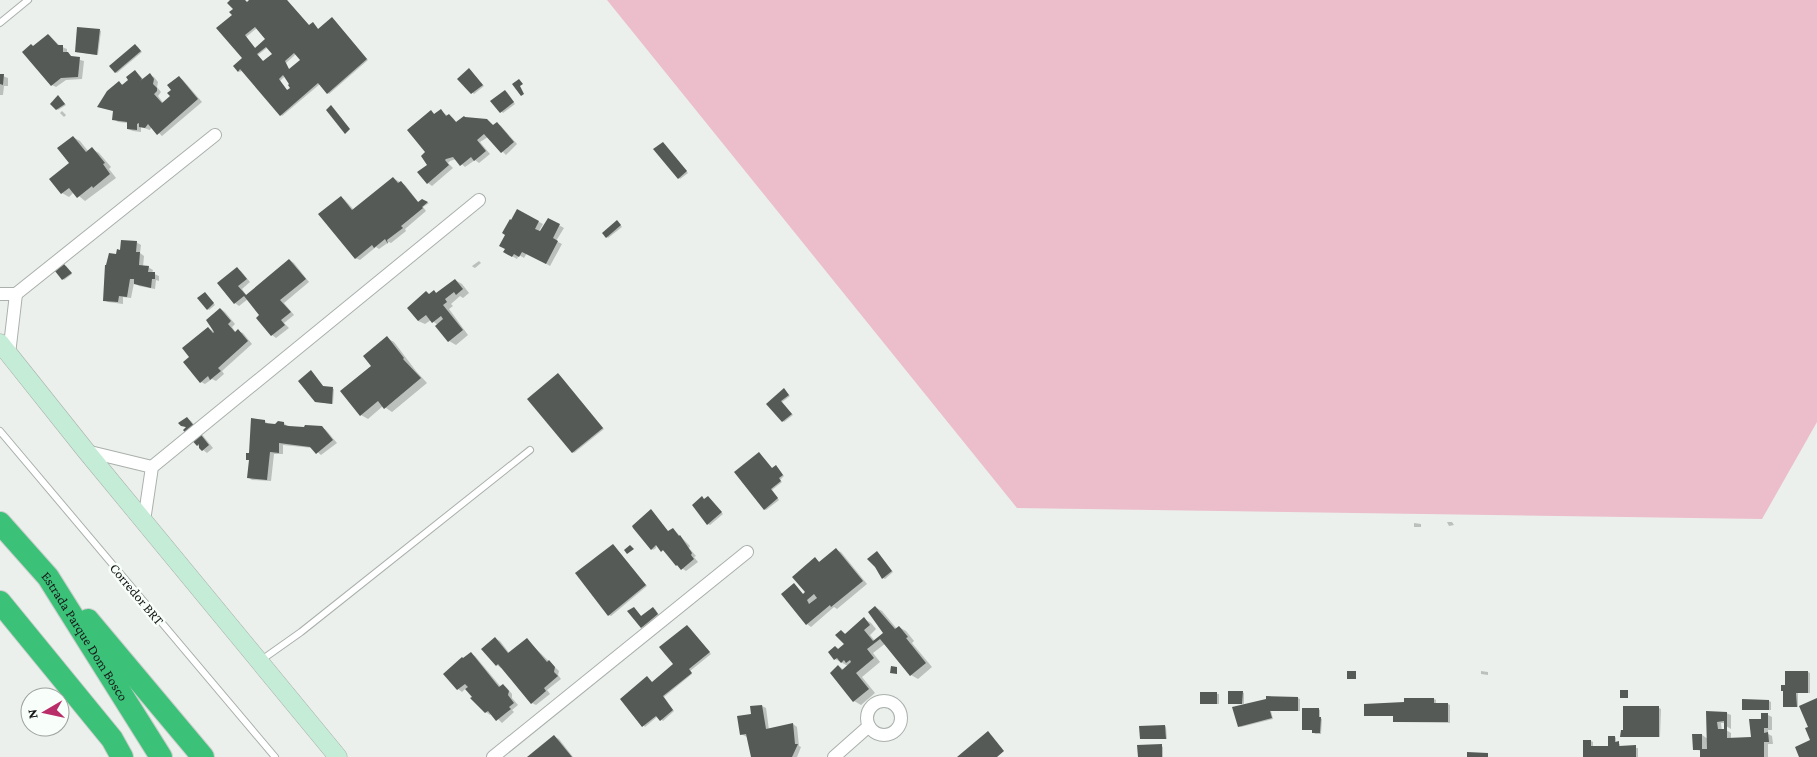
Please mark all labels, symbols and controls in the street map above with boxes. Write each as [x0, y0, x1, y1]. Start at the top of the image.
street label: Corredor BRT [107, 560, 168, 628]
street label: Estrada Parque Dom Bosco [39, 568, 132, 704]
north arrow [20, 687, 70, 737]
text: N [23, 708, 41, 720]

